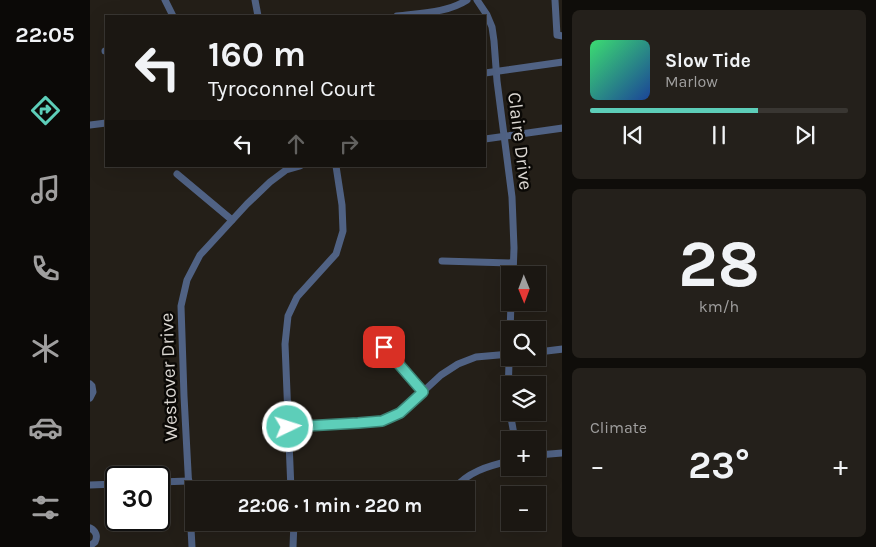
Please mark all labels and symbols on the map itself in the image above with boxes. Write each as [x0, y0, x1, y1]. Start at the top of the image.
street label: Claire Drive [503, 91, 537, 191]
north arrow [501, 266, 546, 311]
street label: Westover Drive [156, 312, 182, 442]
pin [363, 326, 405, 368]
position arrow [261, 400, 313, 452]
speed limit sign: 30 [105, 466, 170, 531]

